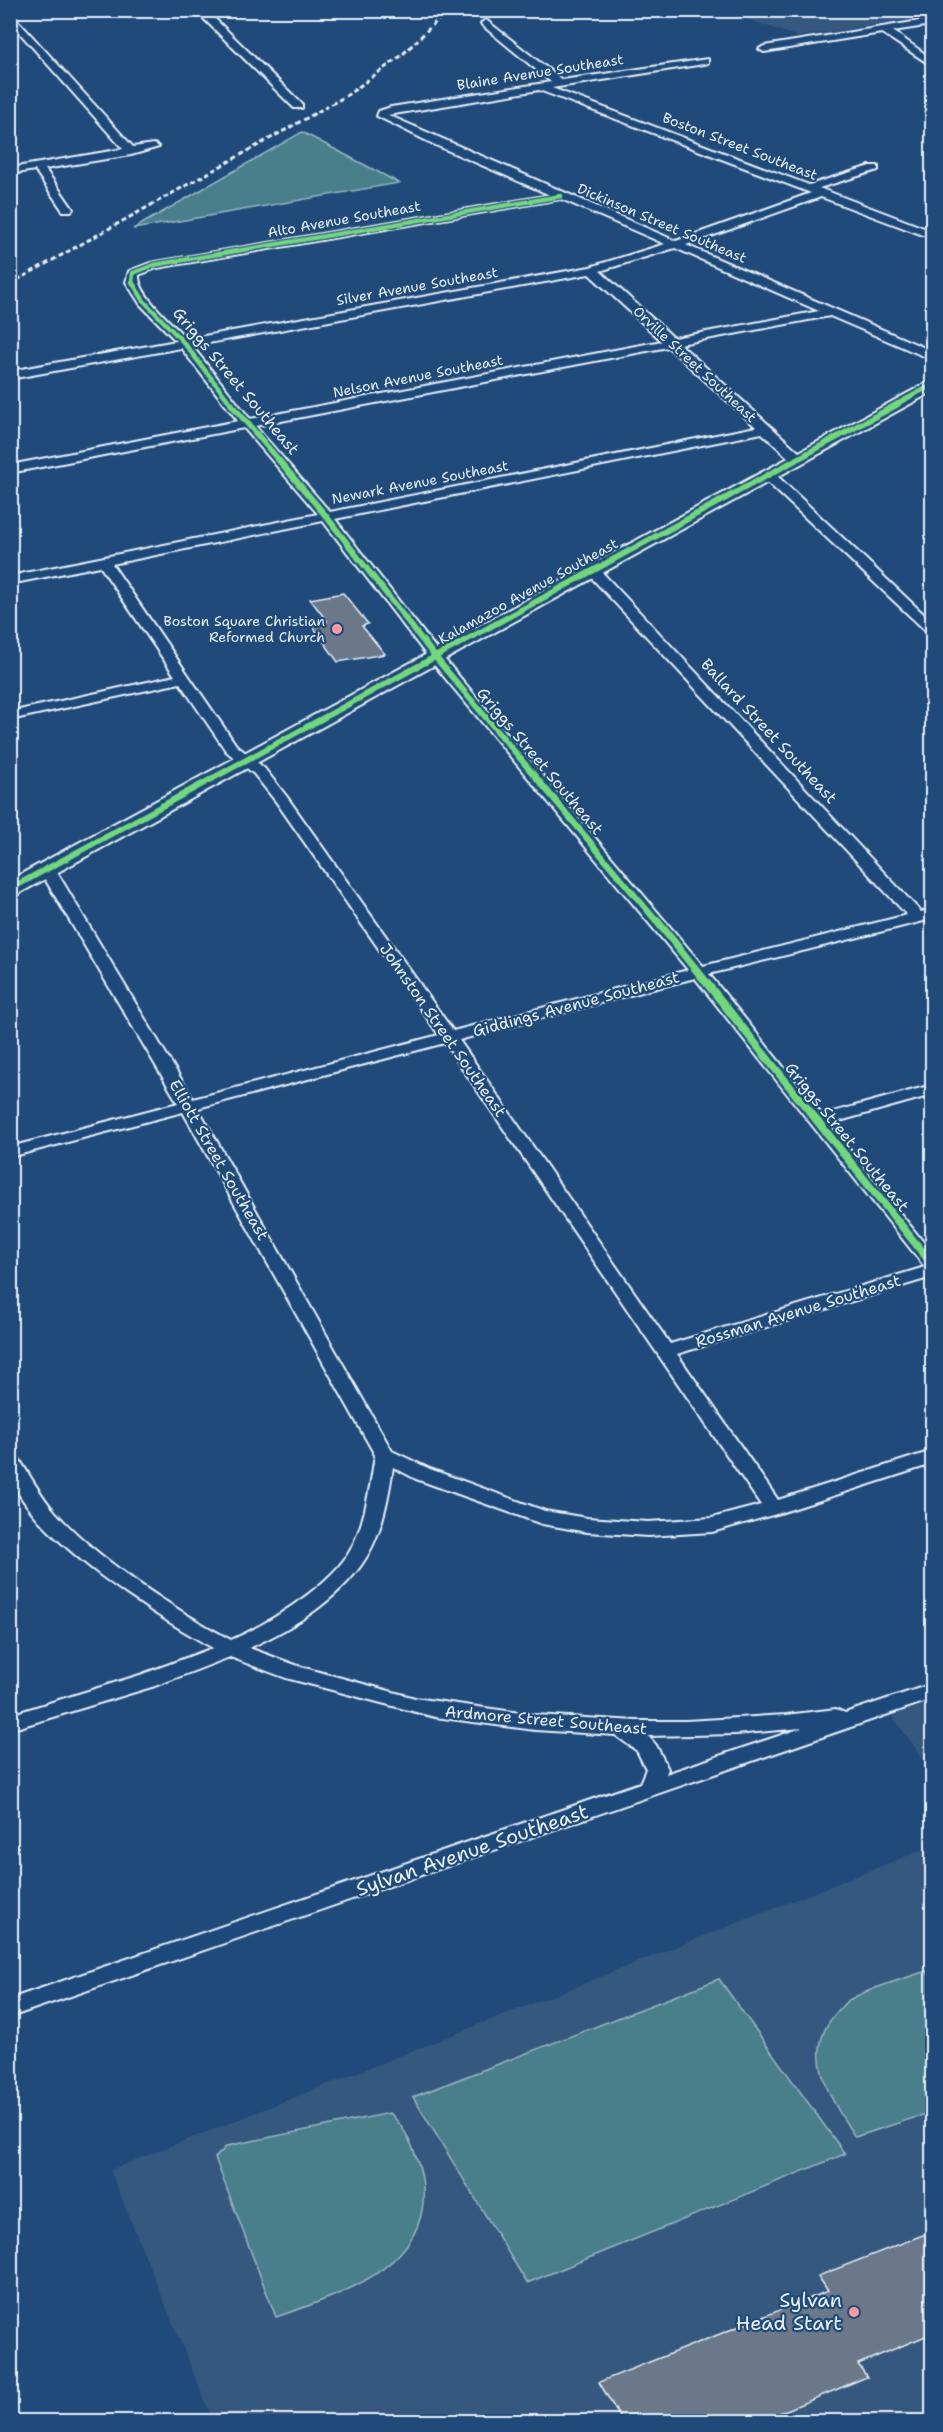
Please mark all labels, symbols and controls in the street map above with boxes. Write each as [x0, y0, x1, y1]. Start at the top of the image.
street label: Blaine Avenue Southeast [455, 50, 625, 94]
street label: Boston Street Southeast [660, 108, 820, 184]
street label: Dickinson Street Southeast [575, 179, 749, 267]
street label: Alto Avenue Southeast [266, 197, 422, 241]
street label: Silver Avenue Southeast [335, 263, 499, 309]
street label: Orville Street Southeast [629, 302, 761, 426]
street label: Griggs Street Southeast [168, 303, 304, 459]
street label: Nelson Avenue Southeast [331, 351, 505, 401]
street label: Newark Avenue Southeast [330, 456, 510, 508]
street label: Kalamazoo Avenue Southeast [435, 534, 621, 648]
place label: Boston Square Christian Reformed Church [163, 612, 325, 646]
marker: Boston Square Christian Reformed Church [330, 622, 344, 636]
street label: Ballard Street Southeast [696, 654, 842, 808]
street label: Griggs Street Southeast [472, 683, 608, 839]
street label: Johnston Street Southeast [375, 939, 511, 1121]
street label: Giddings Avenue Southeast [470, 966, 682, 1042]
street label: Griggs Street Southeast [780, 1058, 914, 1216]
street label: Elliott Street Southeast [164, 1076, 274, 1244]
street label: Rossman Avenue Southeast [693, 1270, 903, 1352]
street label: Ardmore Street Southeast [444, 1701, 648, 1739]
street label: Sylvan Avenue Southeast [353, 1798, 591, 1902]
place label: Sylvan Head Start [736, 2287, 842, 2336]
marker: Sylvan Head Start [847, 2305, 861, 2319]

